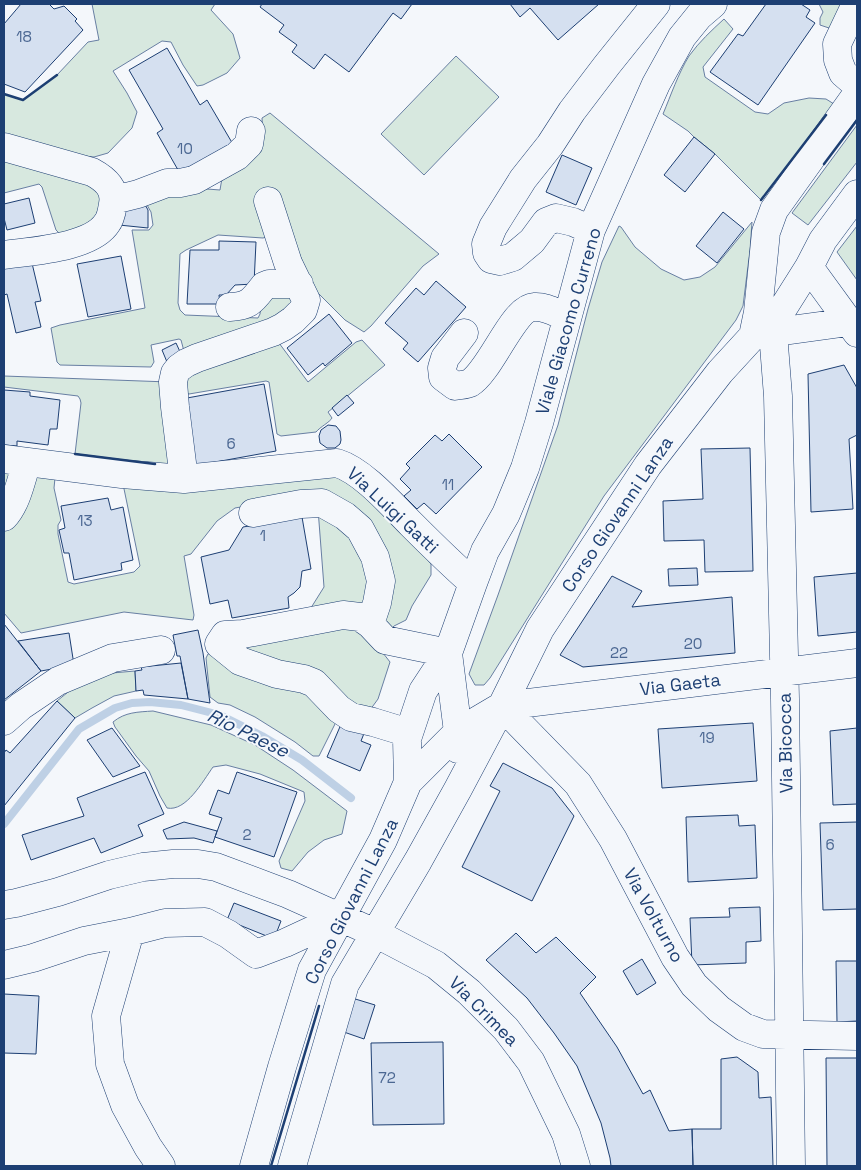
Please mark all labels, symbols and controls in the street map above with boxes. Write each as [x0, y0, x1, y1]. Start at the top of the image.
house number: 18 [16, 27, 32, 46]
house number: 10 [177, 139, 193, 158]
street label: Viale Giacomo Curreno [530, 225, 606, 417]
street label: Corso Giovanni Lanza [556, 432, 678, 596]
house number: 6 [226, 434, 236, 453]
street label: Via Luigi Gatti [342, 462, 444, 558]
house number: 11 [442, 475, 454, 494]
house number: 13 [77, 511, 93, 530]
house number: 1 [260, 526, 266, 545]
house number: 20 [684, 634, 702, 653]
house number: 22 [610, 643, 628, 662]
street label: Via Gaeta [638, 668, 722, 700]
street label: Via Bicocca [773, 693, 797, 793]
water label: Rio Paese [203, 703, 294, 764]
house number: 19 [699, 728, 715, 747]
street label: Corso Giovanni Lanza [299, 814, 403, 988]
house number: 2 [242, 825, 252, 844]
house number: 6 [825, 835, 835, 854]
street label: Via Volturno [619, 864, 689, 966]
street label: Via Crimea [444, 971, 524, 1051]
house number: 72 [378, 1068, 396, 1087]

